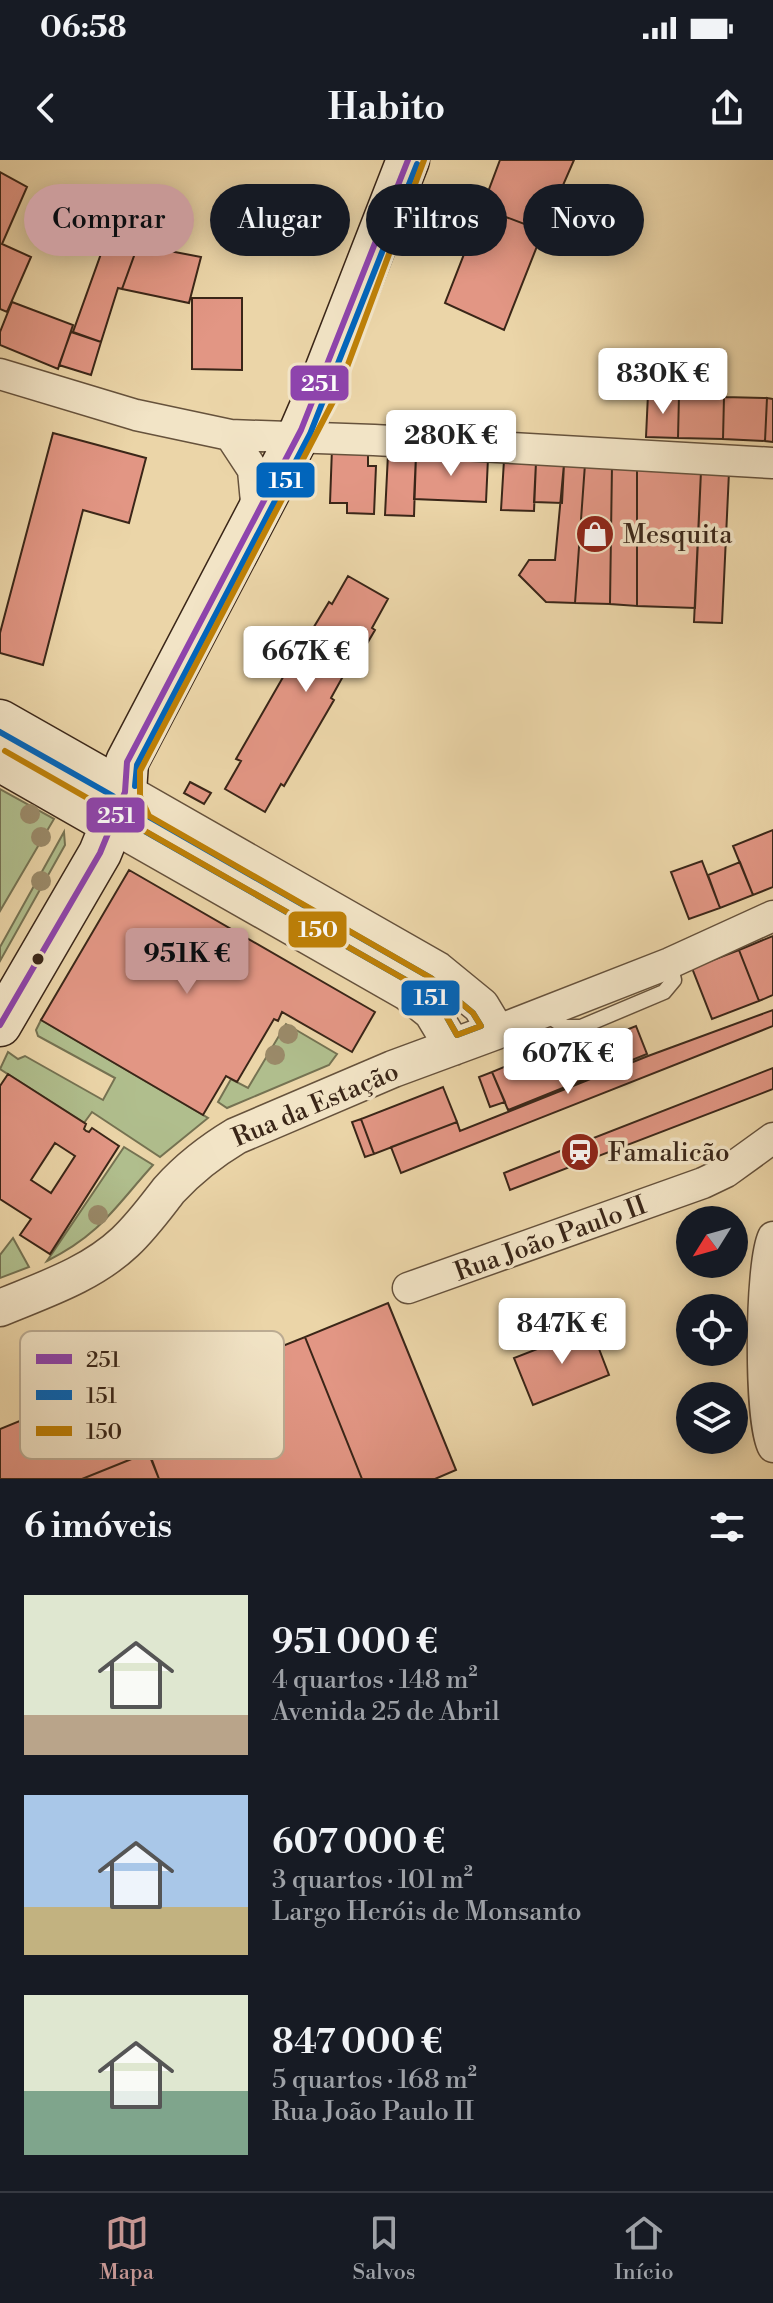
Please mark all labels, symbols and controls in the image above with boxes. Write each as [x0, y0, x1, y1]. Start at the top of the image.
text: 06:58 [40, 9, 127, 47]
icon: back [24, 86, 68, 130]
text: Habito [328, 86, 445, 131]
icon: share [705, 86, 749, 130]
chip: Comprar [24, 184, 194, 256]
chip: Alugar [210, 184, 350, 256]
chip: Filtros [366, 184, 507, 256]
chip: Novo [523, 184, 644, 256]
pin: 830K € [598, 348, 728, 416]
text: 830K € [616, 358, 710, 390]
line badge: 251 [289, 364, 350, 402]
text: 251 [301, 371, 339, 398]
pin: 280K € [386, 410, 516, 478]
text: 280K € [404, 420, 498, 452]
line badge: 151 [255, 461, 316, 499]
text: 151 [269, 468, 304, 495]
shop icon: Mesquita [574, 513, 616, 555]
place label: Mesquita [623, 519, 733, 551]
pin: 667K € [241, 626, 371, 694]
text: 667K € [261, 636, 351, 668]
line badge: 251 [85, 796, 146, 834]
text: 251 [97, 803, 135, 830]
line badge: 150 [287, 910, 348, 949]
text: 150 [298, 917, 338, 944]
pin: 951K € [122, 928, 252, 996]
text: 951K € [143, 938, 231, 970]
unlabelled marker [30, 951, 46, 967]
line badge: 151 [400, 979, 461, 1017]
text: 151 [414, 985, 449, 1012]
pin: 607K € [503, 1028, 633, 1096]
text: 607K € [522, 1038, 614, 1070]
street label: Rua da Estação [227, 1055, 403, 1154]
station icon: Famalicão [559, 1131, 601, 1173]
place label: Famalicão [608, 1137, 730, 1169]
street label: Rua João Paulo II [450, 1189, 651, 1289]
north arrow [676, 1206, 748, 1278]
map controls [676, 1206, 748, 1454]
button: locate [676, 1294, 748, 1366]
pin: 847K € [497, 1298, 627, 1366]
text: 847K € [517, 1308, 607, 1340]
legend [20, 1331, 284, 1459]
text: 251 [86, 1347, 121, 1374]
button: layers [676, 1382, 748, 1454]
text: 151 [86, 1383, 118, 1410]
text: 150 [86, 1419, 122, 1446]
icon: filters [705, 1505, 749, 1549]
text: 6 imóveis [24, 1506, 172, 1548]
text: 951 000 € [272, 1622, 438, 1664]
icon: home [88, 1627, 184, 1723]
text: 4 quartos · 148 m² [272, 1664, 478, 1696]
text: Avenida 25 de Abril [272, 1696, 500, 1728]
text: 607 000 € [272, 1822, 445, 1864]
icon: home [88, 1827, 184, 1923]
text: 3 quartos · 101 m² [272, 1864, 473, 1896]
text: Largo Heróis de Monsanto [272, 1896, 582, 1928]
text: 847 000 € [272, 2022, 443, 2064]
icon: home [88, 2027, 184, 2123]
text: 5 quartos · 168 m² [272, 2064, 477, 2096]
text: Rua João Paulo II [272, 2096, 474, 2128]
tab: Mapa [99, 2211, 154, 2286]
tab: Salvos [353, 2211, 415, 2286]
tab: Início [614, 2211, 674, 2286]

